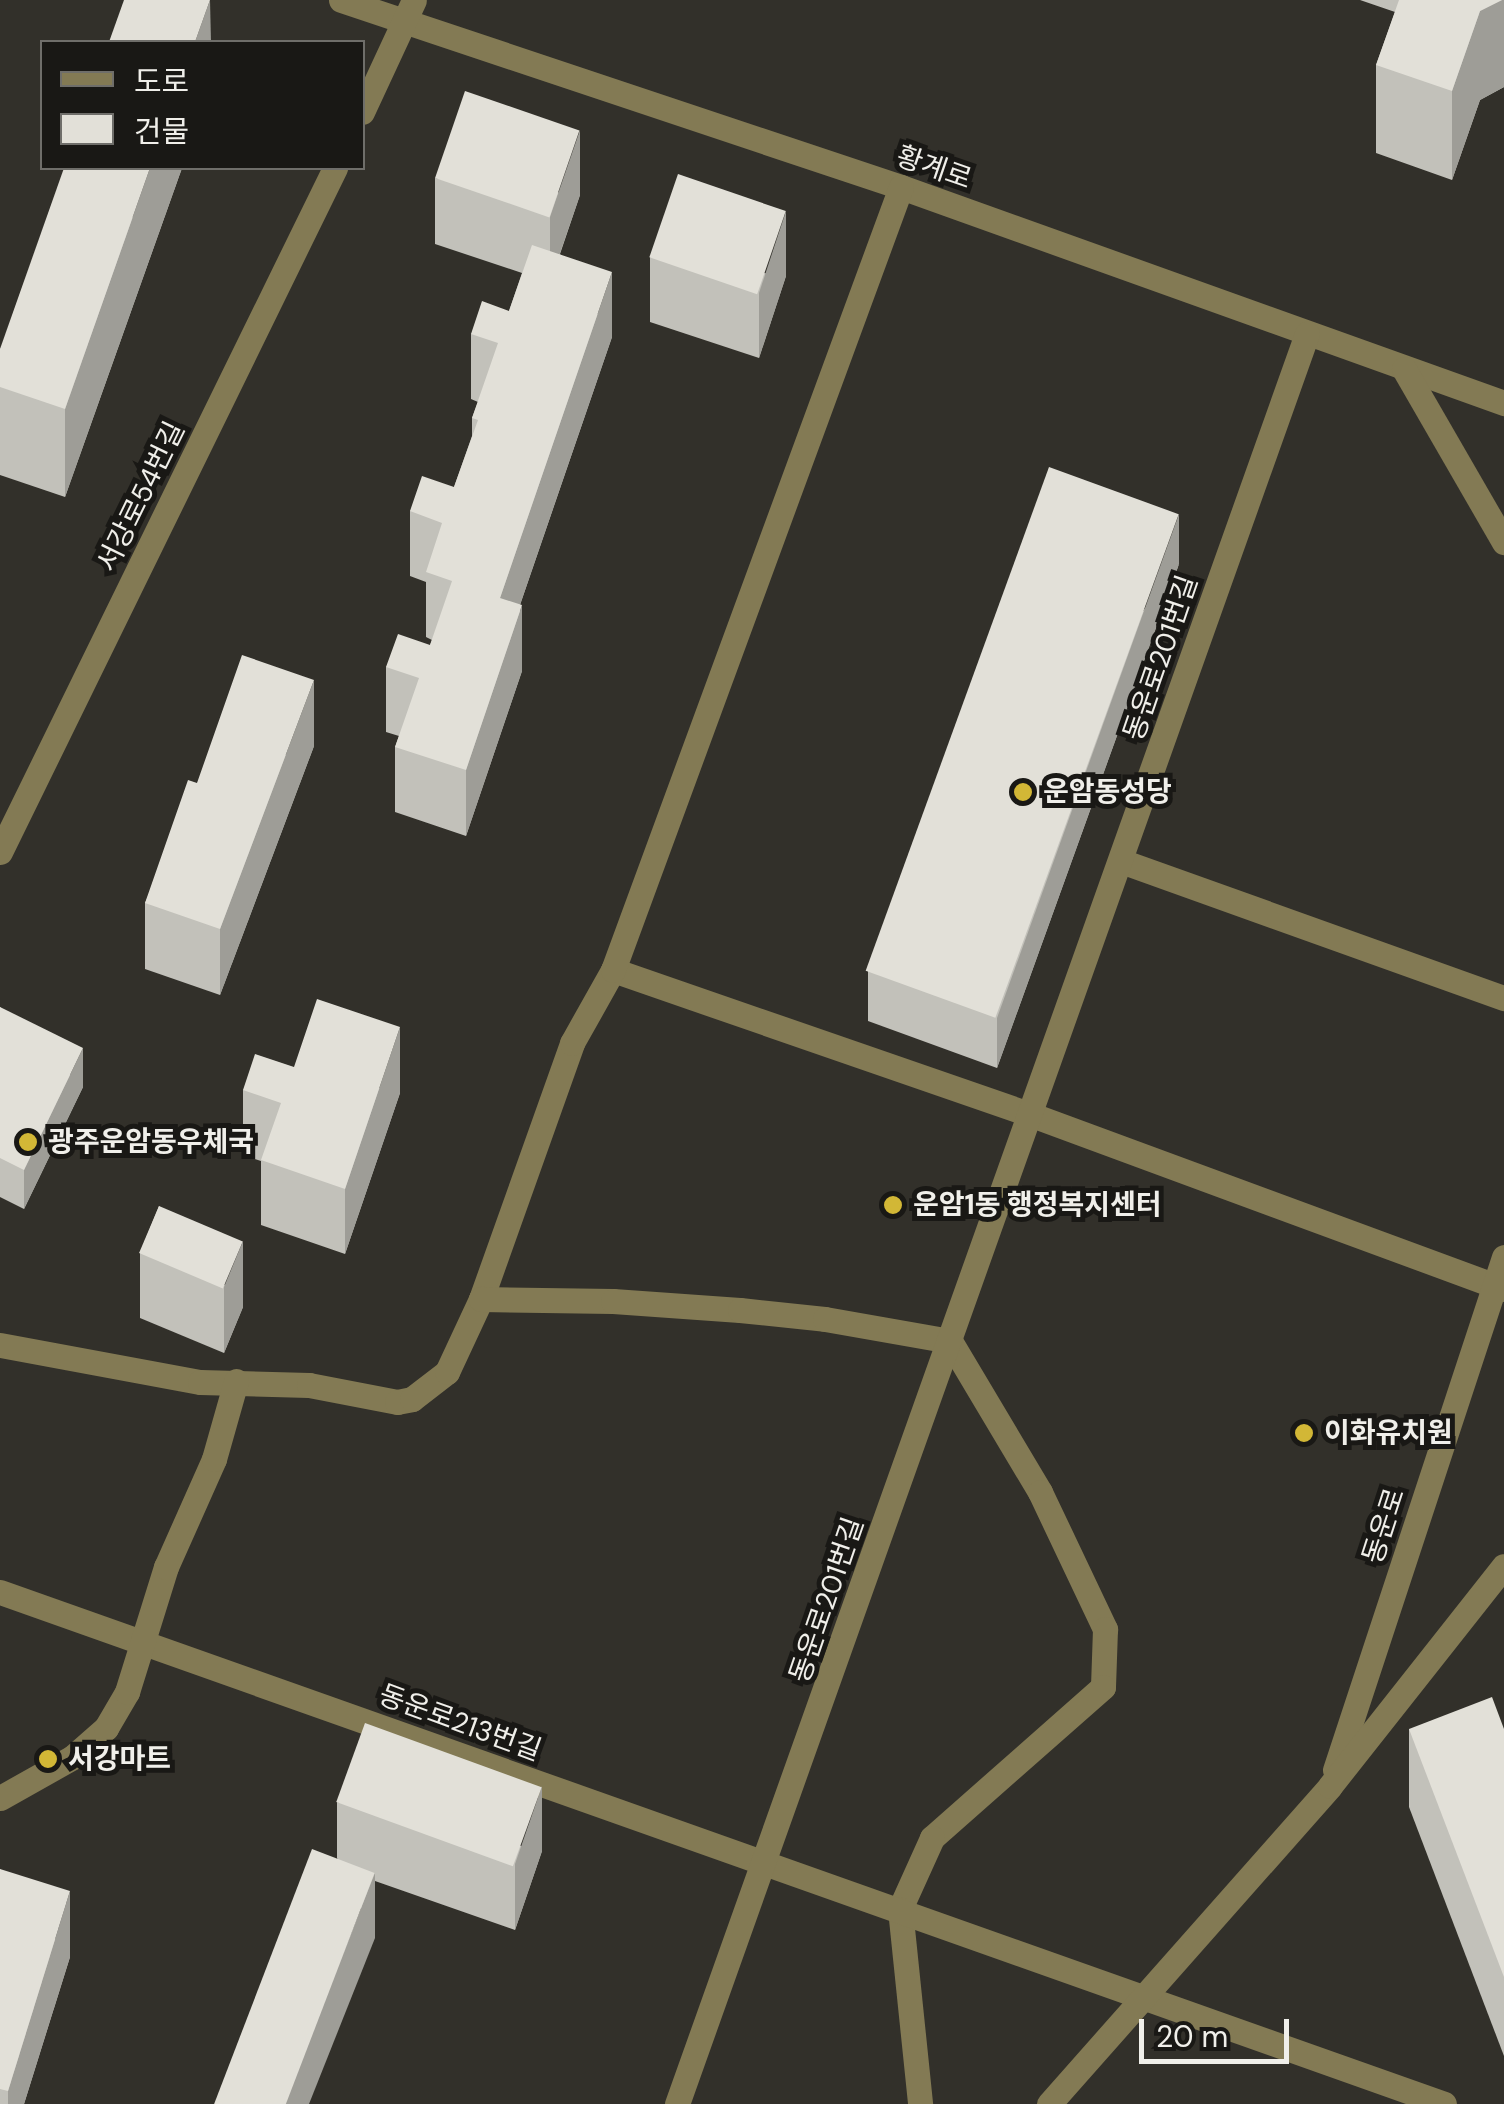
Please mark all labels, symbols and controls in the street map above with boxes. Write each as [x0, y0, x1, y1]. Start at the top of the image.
legend [40, 40, 365, 170]
text: 도로 [134, 62, 189, 101]
text: 건물 [134, 112, 189, 151]
street label: 황계로 [892, 140, 976, 196]
street label: 서강로54번길 [90, 416, 192, 578]
street label: 동운로201번길 [1117, 571, 1205, 745]
place label: 운암동성당 [1043, 775, 1172, 809]
marker: 운암동성당 [1012, 781, 1034, 803]
place label: 광주운암동우체국 [48, 1125, 254, 1159]
marker: 광주운암동우체국 [17, 1131, 39, 1153]
place label: 운암1동 행정복지센터 [913, 1188, 1162, 1222]
marker: 운암1동 행정복지센터 [882, 1194, 904, 1216]
place label: 이화유치원 [1324, 1416, 1453, 1450]
marker: 이화유치원 [1293, 1422, 1315, 1444]
street label: 동운로 [1356, 1484, 1412, 1568]
street label: 동운로201번길 [783, 1513, 871, 1687]
street label: 동운로213번길 [374, 1678, 546, 1768]
place label: 서강마트 [68, 1742, 171, 1776]
marker: 서강마트 [37, 1748, 59, 1770]
scale bar [1144, 1999, 1294, 2061]
text: 20 m [1156, 2017, 1228, 2056]

